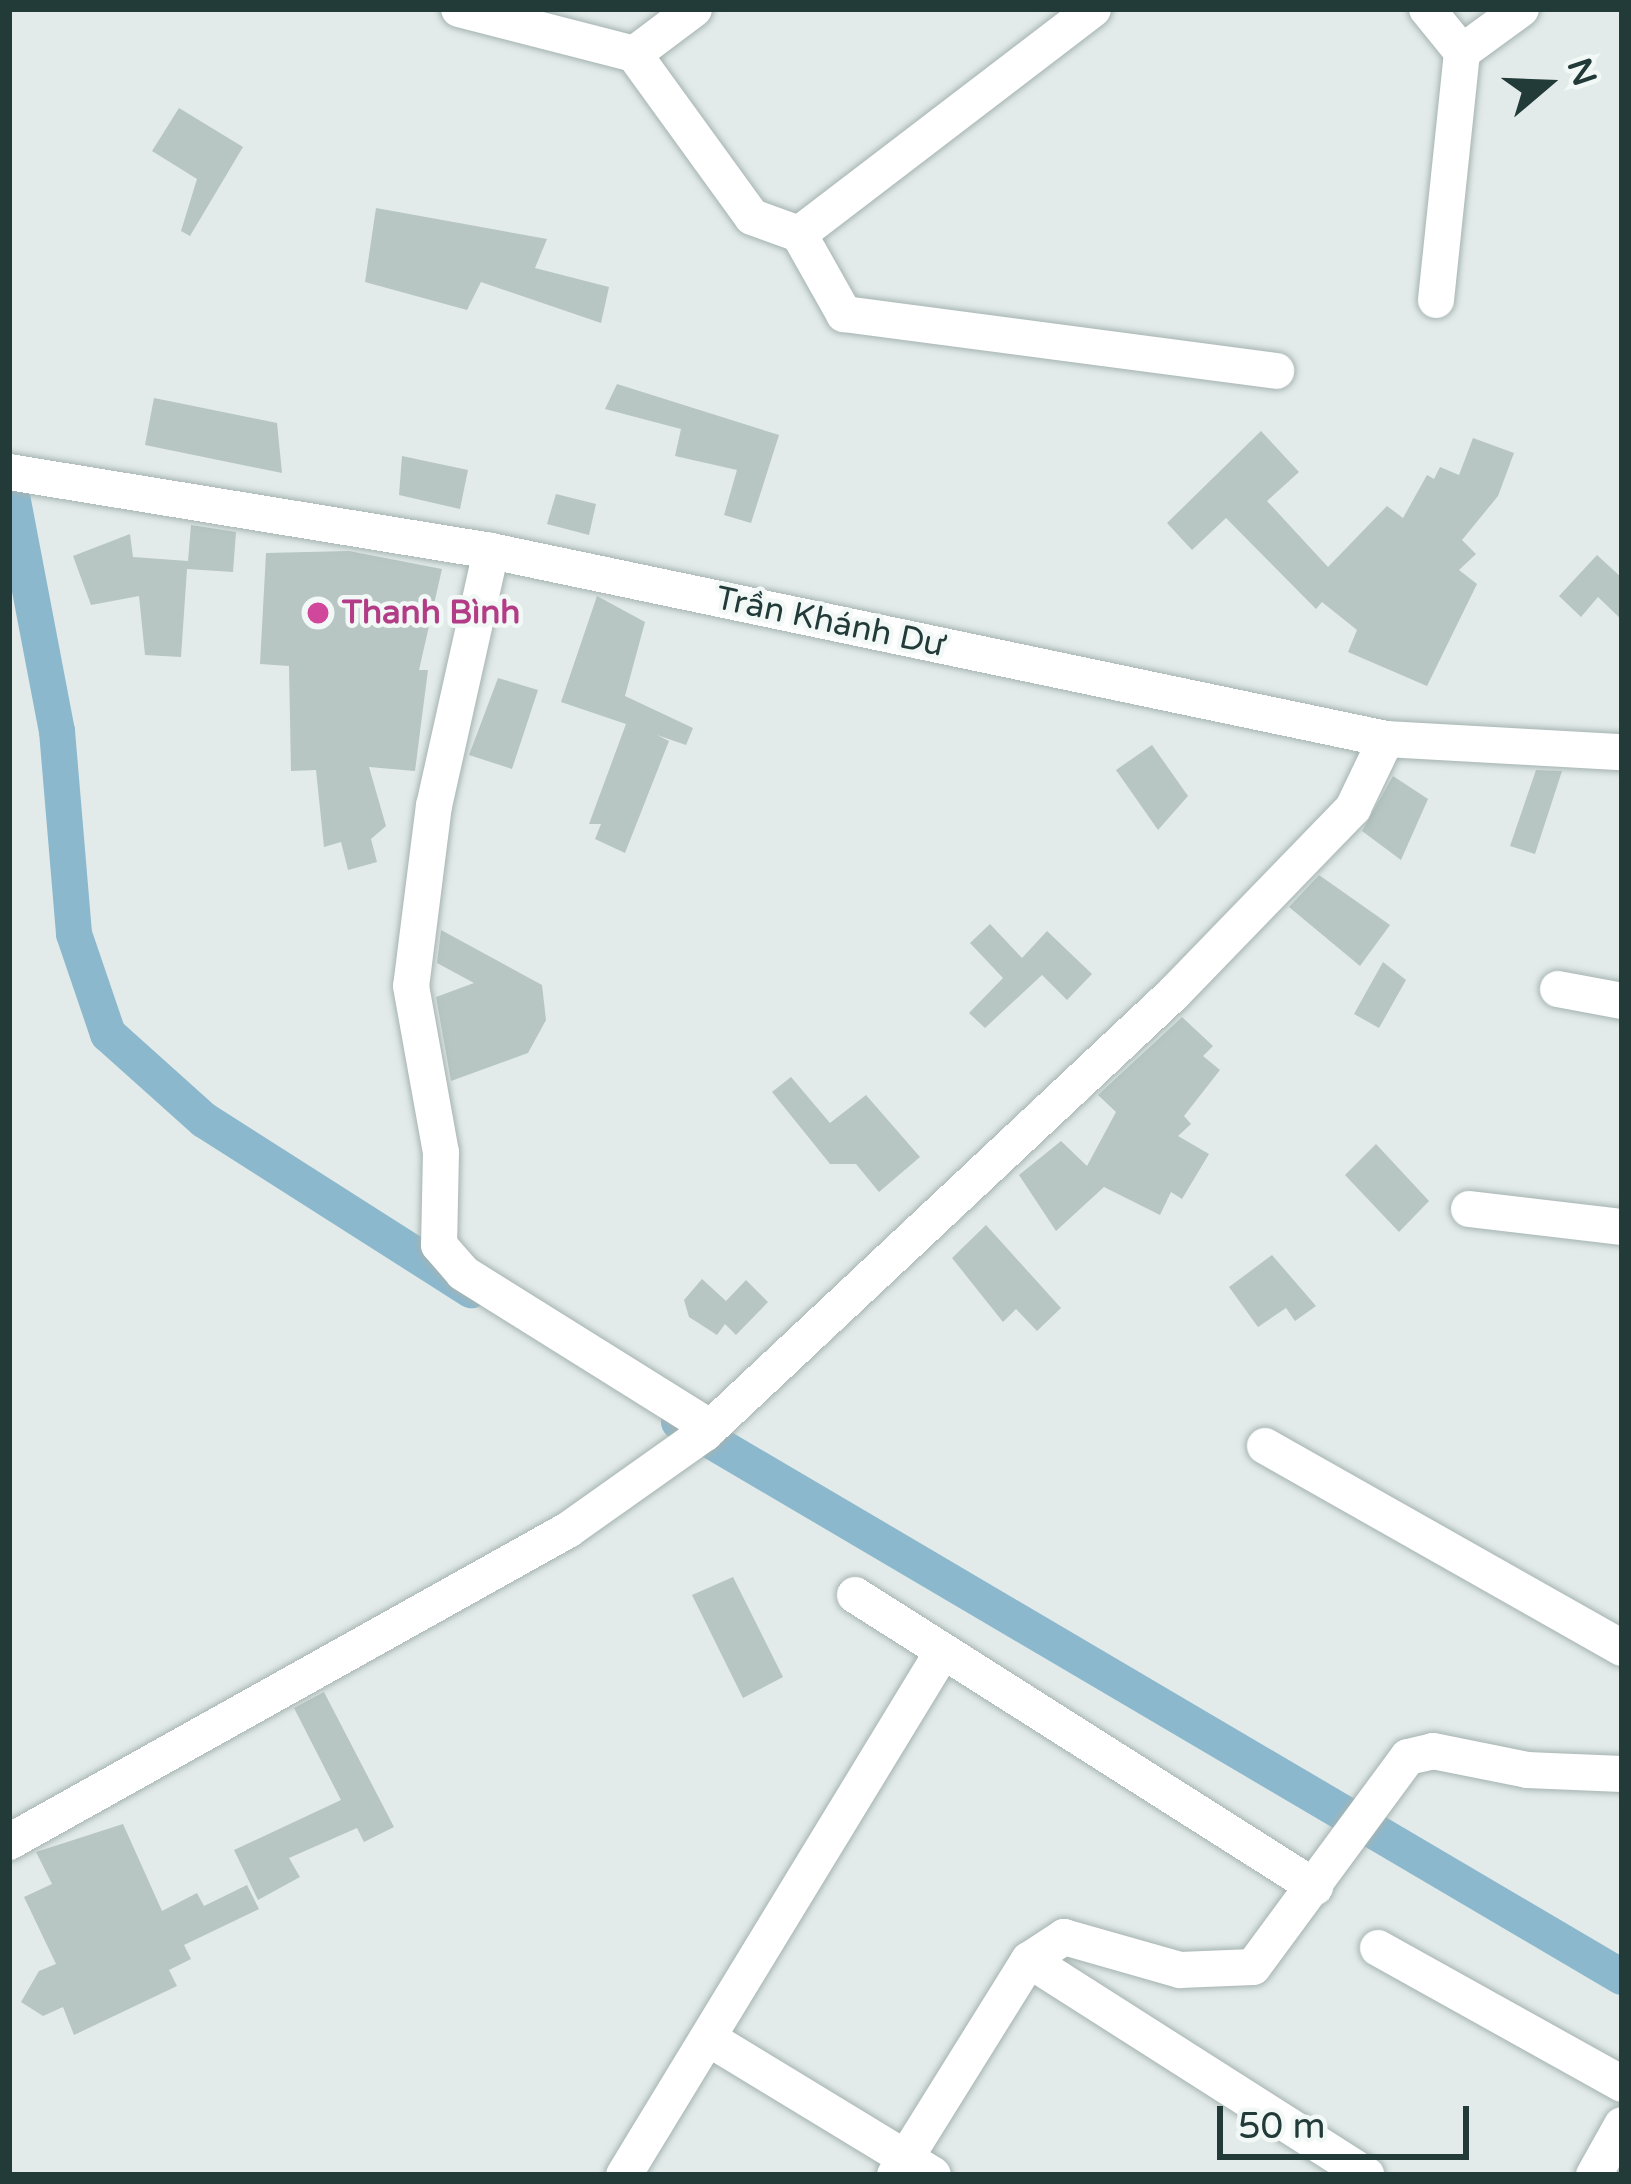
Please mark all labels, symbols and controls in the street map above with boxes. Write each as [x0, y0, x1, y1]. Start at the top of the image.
north arrow [1487, 24, 1607, 144]
text: N [1559, 53, 1604, 91]
street label: Trần Khánh Dư [712, 578, 948, 666]
place label: Thanh Bình [342, 593, 520, 633]
marker: Thanh Bình [305, 600, 331, 626]
scale bar [1223, 2082, 1475, 2156]
text: 50 m [1238, 2105, 1326, 2148]

